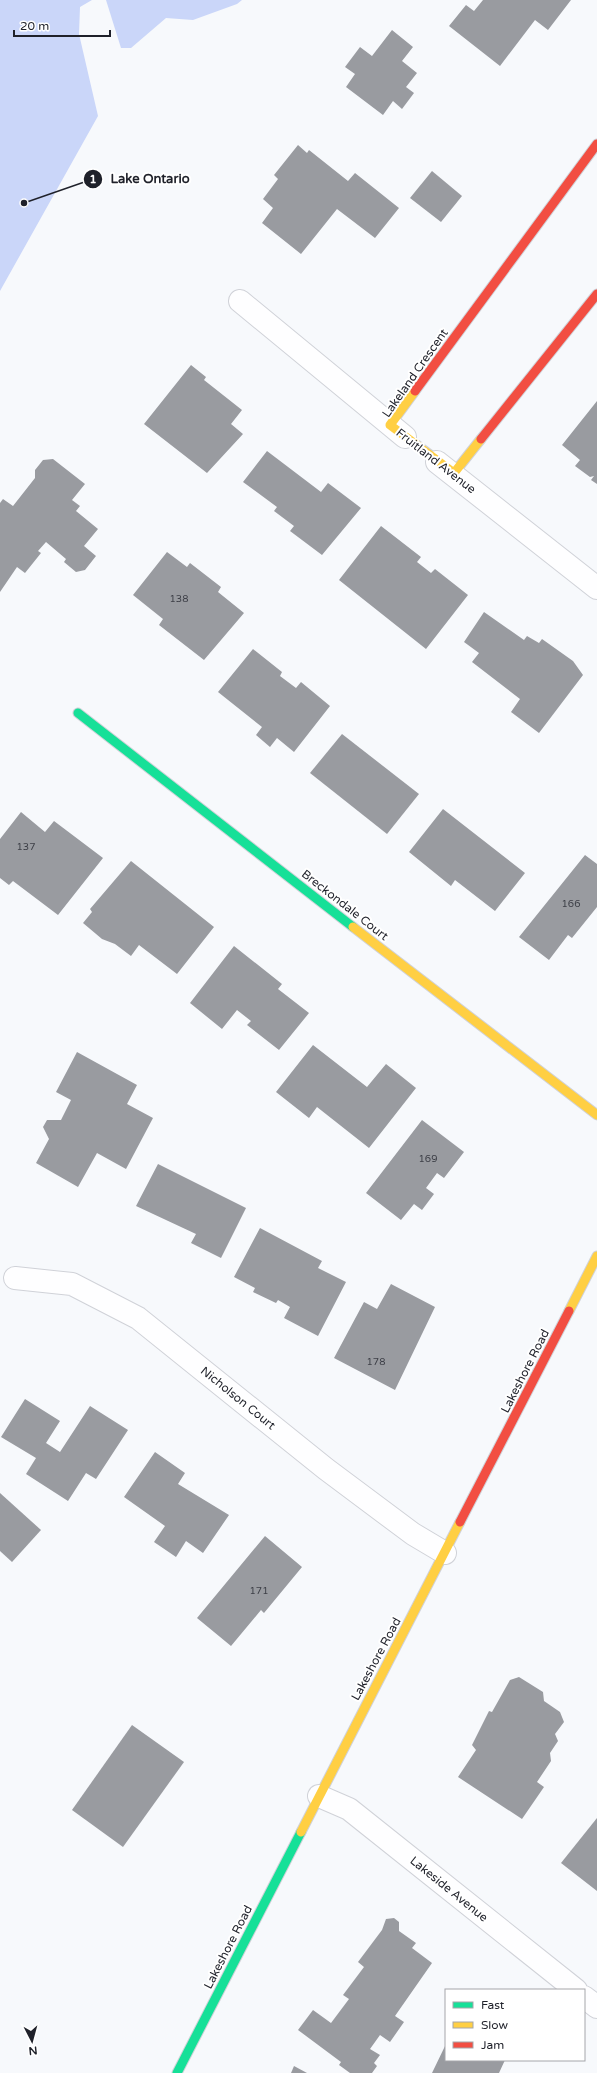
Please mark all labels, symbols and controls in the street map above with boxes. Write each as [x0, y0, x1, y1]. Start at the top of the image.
scale bar [14, 12, 110, 38]
text: 20 m [20, 19, 49, 33]
callout: Lake Ontario [83, 166, 198, 191]
text: Lake Ontario [110, 171, 190, 187]
text: 1 [89, 172, 97, 186]
street label: Lakeland Crescent [379, 326, 451, 420]
street label: Fruitland Avenue [393, 426, 479, 497]
house number: 138 [170, 593, 188, 605]
house number: 137 [17, 841, 35, 853]
street label: Breckondale Court [299, 867, 391, 943]
house number: 166 [562, 898, 580, 910]
house number: 169 [419, 1153, 437, 1165]
street label: Lakeshore Road [498, 1327, 552, 1415]
house number: 178 [367, 1356, 385, 1368]
street label: Nicholson Court [198, 1364, 278, 1433]
house number: 171 [250, 1585, 268, 1597]
street label: Lakeshore Road [348, 1615, 404, 1703]
street label: Lakeside Avenue [407, 1853, 491, 1925]
street label: Lakeshore Road [201, 1903, 255, 1991]
legend [445, 1989, 585, 2061]
text: Fast [481, 1998, 505, 2012]
text: Slow [481, 2018, 508, 2032]
north arrow [12, 2021, 52, 2061]
text: Jam [481, 2038, 504, 2052]
text: N [28, 2044, 38, 2057]

